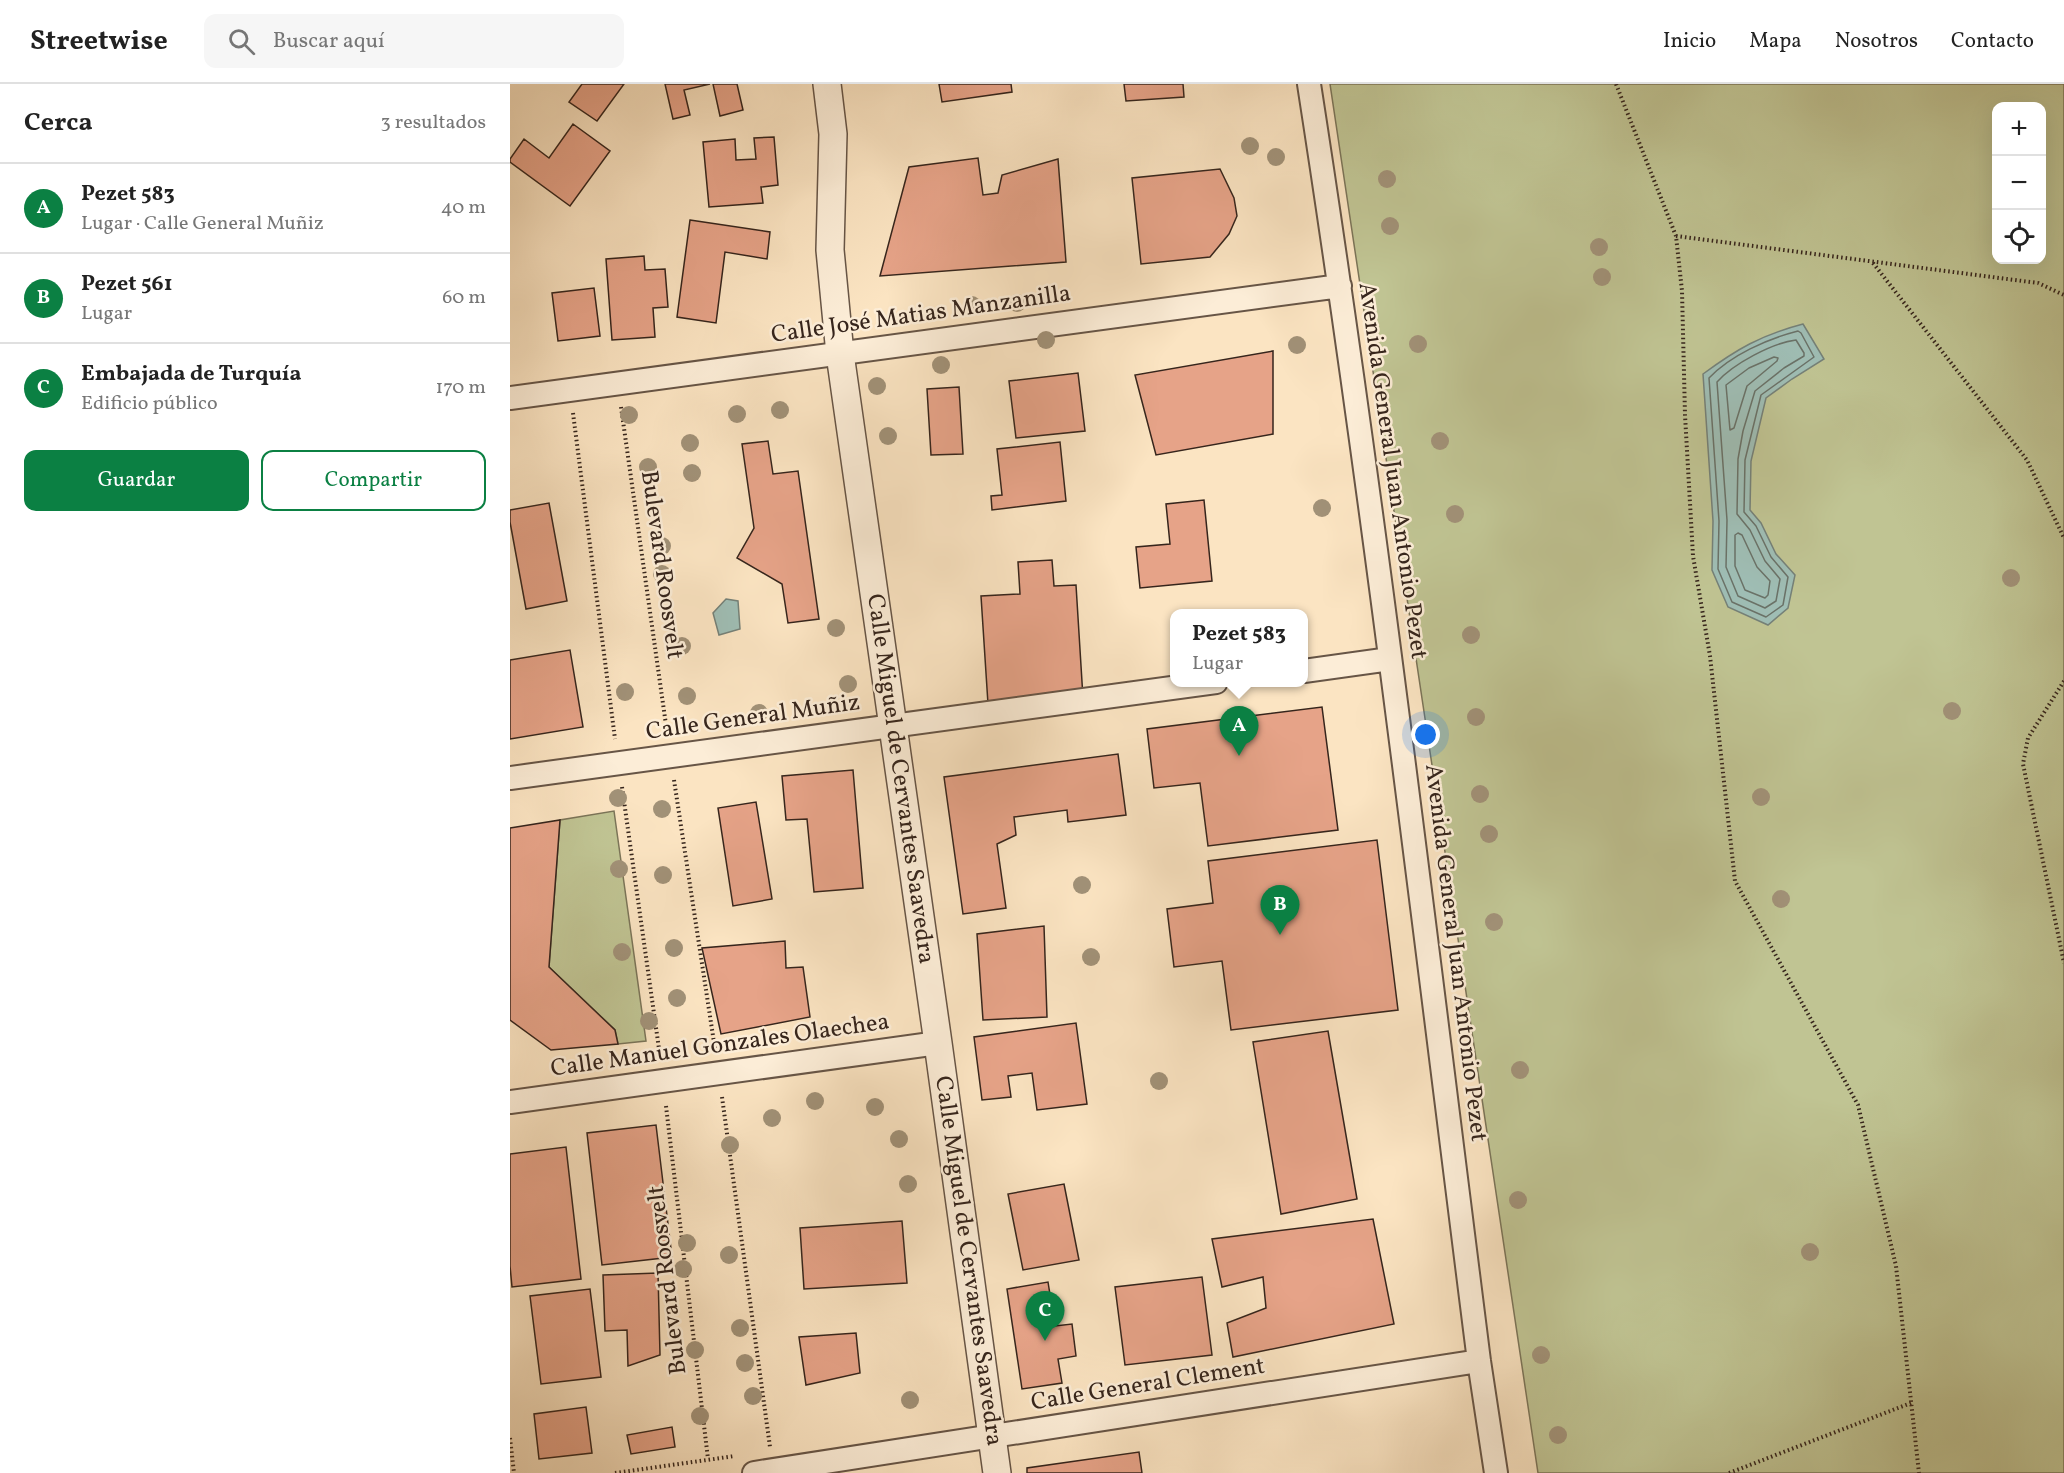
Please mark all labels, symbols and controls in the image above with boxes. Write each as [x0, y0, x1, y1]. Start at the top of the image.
search box [204, 14, 624, 68]
text: Streetwise [30, 22, 168, 61]
icon: search [225, 25, 258, 58]
text: Buscar aquí [273, 26, 385, 57]
text: Inicio [1663, 27, 1716, 56]
text: Mapa [1749, 27, 1802, 56]
text: Nosotros [1835, 27, 1918, 56]
text: Contacto [1951, 27, 2034, 56]
map controls [1992, 102, 2046, 264]
button: + [1992, 102, 2046, 156]
text: Cerca [24, 105, 93, 141]
text: 3 resultados [381, 109, 486, 137]
button: − [1992, 156, 2046, 210]
text: Pezet 583 [81, 179, 175, 210]
text: A [36, 194, 51, 222]
text: 40 m [441, 194, 486, 222]
text: Lugar · Calle General Muñiz [81, 210, 324, 238]
button: locate [1992, 210, 2046, 264]
text: Pezet 561 [81, 269, 173, 300]
street label: Calle José Matias Manzanilla [769, 277, 1073, 353]
street label: Avenida General Juan Antonio Pezet [1349, 280, 1435, 662]
text: B [37, 284, 50, 312]
text: 60 m [442, 284, 486, 312]
text: Lugar [81, 300, 132, 328]
text: Embajada de Turquía [81, 359, 302, 390]
text: C [37, 374, 50, 402]
text: 170 m [436, 374, 486, 402]
text: Edificio público [81, 390, 218, 418]
button: Guardar [24, 450, 249, 511]
button: Compartir [261, 450, 486, 511]
street label: Bulevard Roosvelt [631, 468, 691, 662]
street label: Calle Miguel de Cervantes Saavedra [857, 592, 943, 966]
popup [1170, 609, 1308, 687]
text: Pezet 583 [1192, 619, 1286, 650]
text: Lugar [1192, 650, 1243, 678]
street label: Calle General Muñiz [644, 686, 862, 750]
pin: A [1220, 706, 1258, 756]
your location [1411, 720, 1440, 749]
street label: Avenida General Juan Antonio Pezet [1415, 762, 1495, 1144]
pin: B [1260, 886, 1300, 935]
street label: Calle Manuel Gonzales Olaechea [548, 1005, 892, 1087]
street label: Calle Miguel de Cervantes Saavedra [925, 1074, 1011, 1448]
street label: Bulevard Roosvelt [640, 1183, 696, 1377]
pin: C [1026, 1292, 1064, 1341]
street label: Calle General Clement [1029, 1350, 1267, 1420]

